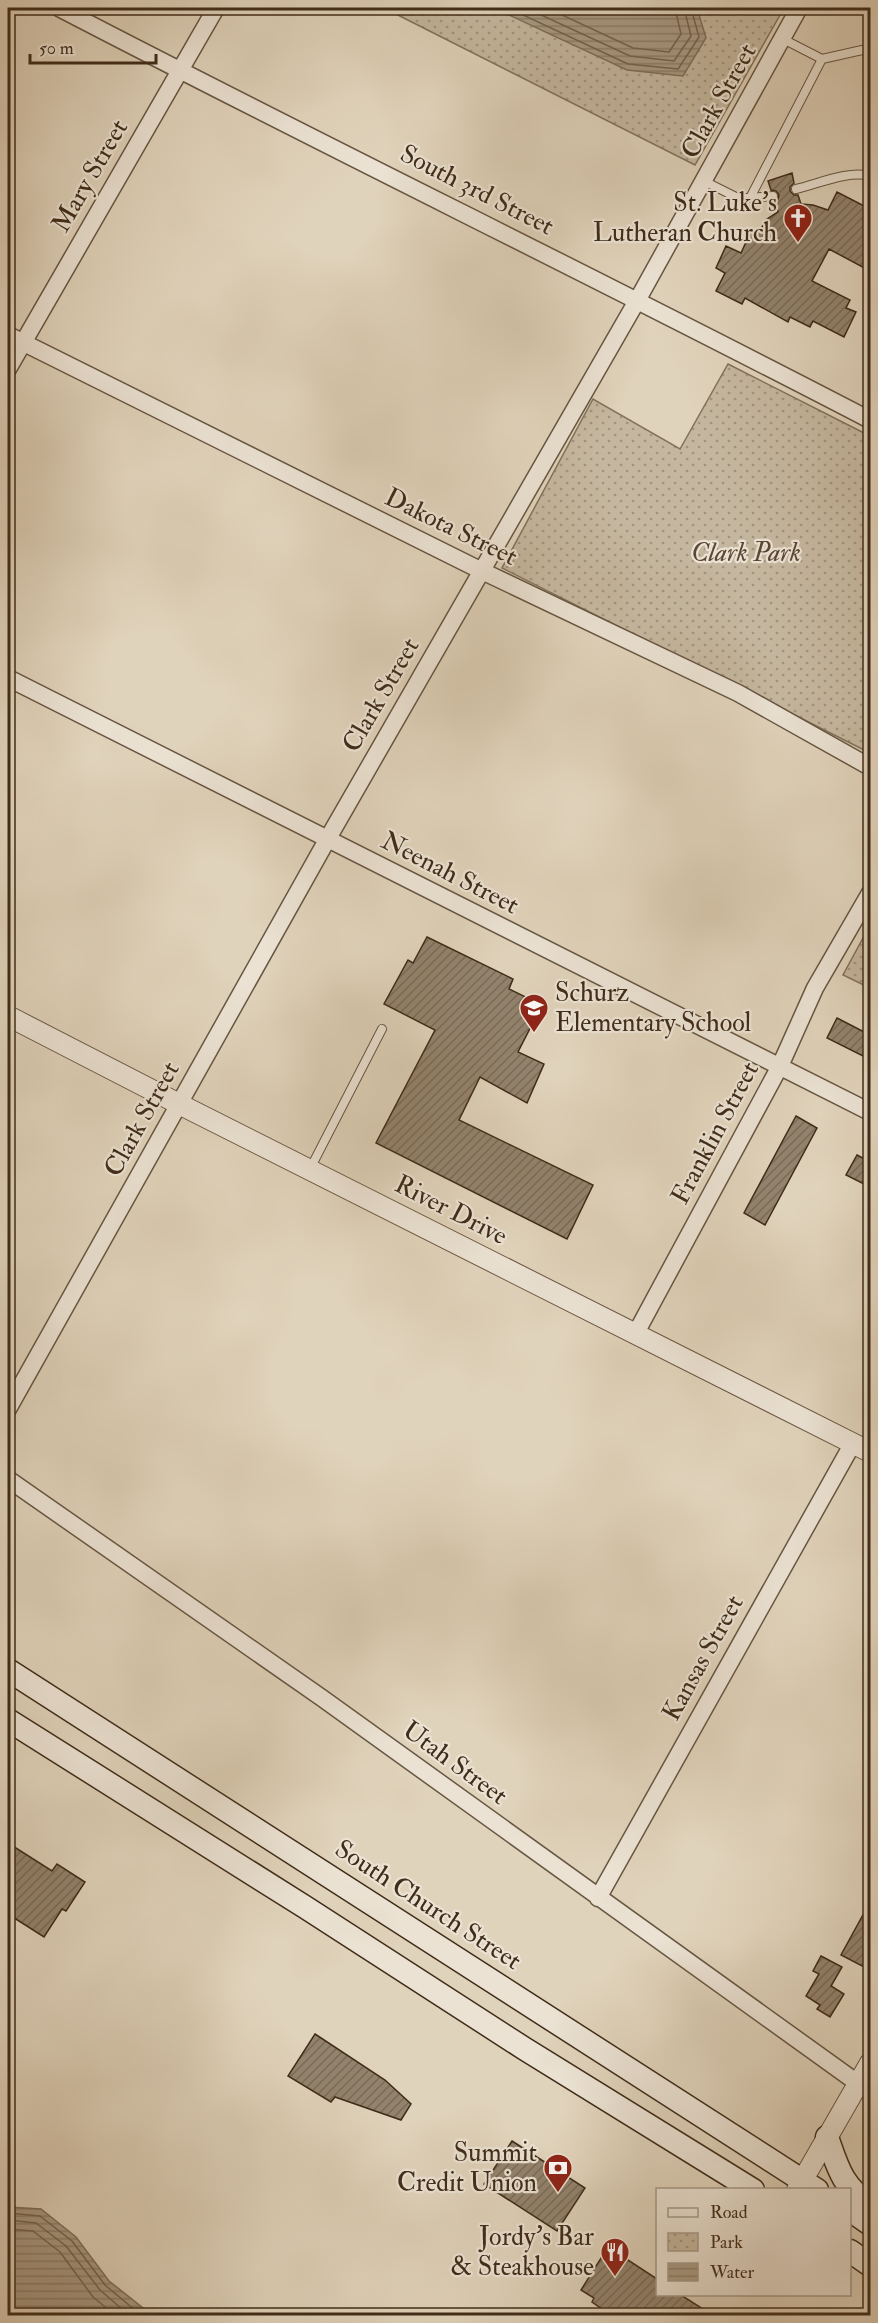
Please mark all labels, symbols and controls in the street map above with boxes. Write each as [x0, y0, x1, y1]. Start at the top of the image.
scale bar [30, 27, 156, 65]
text: 50 m [39, 37, 74, 60]
street label: Clark Street [674, 38, 764, 164]
street label: Mary Street [45, 114, 135, 238]
street label: South 3rd Street [395, 138, 559, 242]
place label: St. Luke's Lutheran Church [593, 187, 777, 249]
church icon: St. Luke's Lutheran Church [782, 202, 814, 244]
street label: Dakota Street [379, 481, 523, 573]
park label: Clark Park [691, 537, 801, 569]
street label: Clark Street [335, 632, 427, 758]
street label: Neenah Street [376, 825, 524, 921]
place label: Schurz Elementary School [555, 977, 752, 1039]
school or university icon: Schurz Elementary School [518, 992, 550, 1034]
street label: Clark Street [97, 1056, 187, 1182]
street label: Franklin Street [664, 1056, 766, 1210]
street label: River Drive [389, 1168, 513, 1252]
street label: Kansas Street [655, 1589, 751, 1727]
street label: Utah Street [396, 1714, 514, 1812]
street label: South Church Street [329, 1833, 527, 1977]
place label: Summit Credit Union [397, 2137, 537, 2199]
bank icon: Summit Credit Union [542, 2152, 574, 2194]
legend [656, 2188, 851, 2296]
text: Road [710, 2201, 748, 2224]
place label: Jordy's Bar & Steakhouse [451, 2221, 594, 2283]
text: Park [710, 2231, 743, 2254]
restaurant icon: Jordy's Bar & Steakhouse [599, 2236, 631, 2278]
text: Water [709, 2261, 754, 2284]

